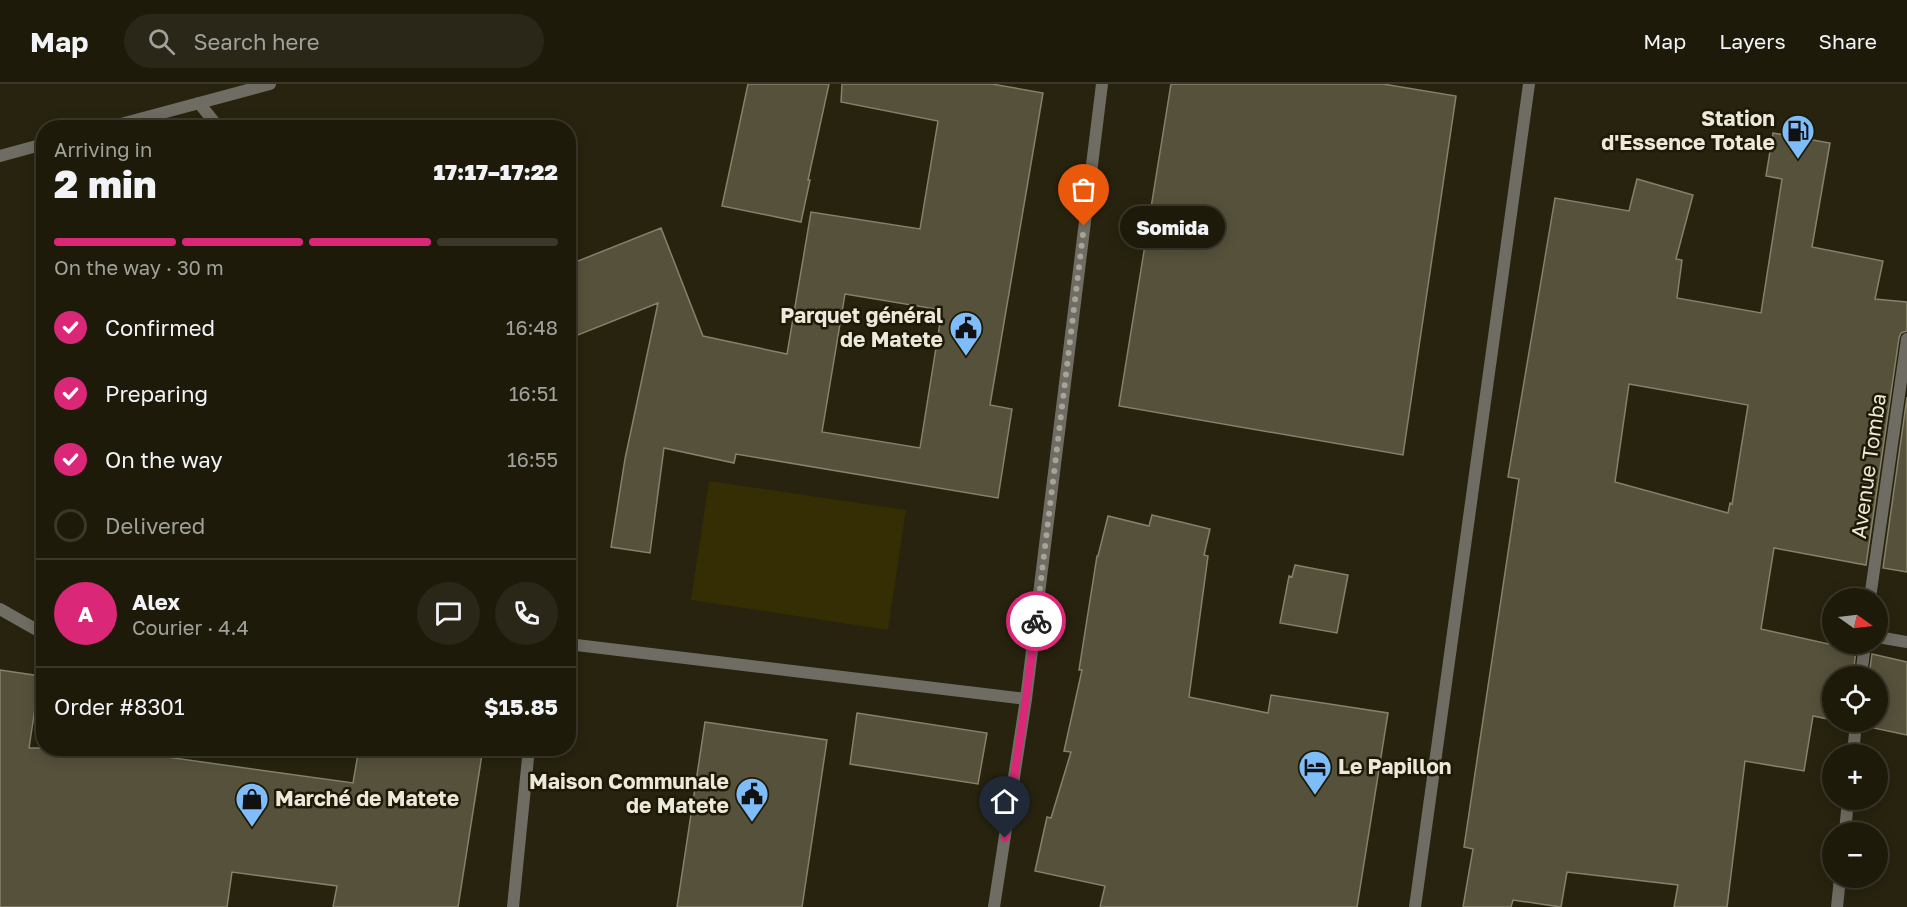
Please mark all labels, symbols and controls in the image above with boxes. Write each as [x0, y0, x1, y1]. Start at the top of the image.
search box [124, 14, 544, 68]
text: Map [30, 25, 88, 58]
icon: search [145, 25, 178, 58]
text: Search here [193, 28, 319, 55]
text: Map [1643, 28, 1686, 54]
text: Layers [1719, 28, 1786, 54]
text: Share [1819, 28, 1877, 54]
place label: Station d'Essence Totale [1601, 105, 1775, 155]
fuel station icon: Station d'Essence Totale [1780, 113, 1816, 160]
text: Arriving in [54, 137, 152, 161]
text: 17:17–17:22 [433, 158, 558, 185]
text: 2 min [54, 160, 157, 207]
pin [1058, 164, 1109, 226]
icon: bag [1067, 173, 1100, 206]
callout: Somida [1120, 205, 1225, 247]
text: Somida [1136, 215, 1209, 239]
text: On the way · 30 m [54, 255, 224, 279]
place label: Parquet général de Matete [780, 302, 943, 352]
public building icon: Parquet général de Matete [948, 310, 984, 357]
icon: check [54, 311, 87, 344]
text: Confirmed [105, 314, 215, 341]
text: 16:48 [506, 315, 558, 339]
icon: check [54, 377, 87, 410]
text: Preparing [105, 380, 208, 407]
text: 16:51 [509, 381, 558, 405]
street label: Avenue Tomba [1845, 392, 1891, 540]
icon: check [54, 443, 87, 476]
text: On the way [105, 446, 223, 473]
text: 16:55 [507, 447, 558, 471]
text: Delivered [105, 512, 205, 539]
button: chat [417, 582, 480, 645]
button: phone [495, 582, 558, 645]
text: Alex [132, 588, 180, 615]
north arrow [1822, 588, 1888, 654]
map controls [1822, 588, 1888, 888]
courier [1006, 591, 1066, 651]
text: A [78, 600, 93, 627]
icon: bike [1020, 605, 1053, 638]
text: Courier · 4.4 [132, 615, 249, 639]
button: locate [1822, 666, 1888, 732]
text: Order #8301 [54, 693, 185, 720]
text: $15.85 [484, 693, 558, 720]
button: + [1822, 744, 1888, 810]
hotel icon: Le Papillon [1297, 749, 1333, 796]
place label: Le Papillon [1338, 753, 1452, 779]
place label: Maison Communale de Matete [529, 768, 729, 818]
public building icon: Maison Communale de Matete [734, 776, 770, 823]
pin [979, 776, 1030, 838]
shop icon: Marché de Matete [234, 781, 270, 828]
place label: Marché de Matete [275, 785, 459, 811]
icon: home [988, 785, 1021, 818]
button: − [1822, 822, 1888, 888]

